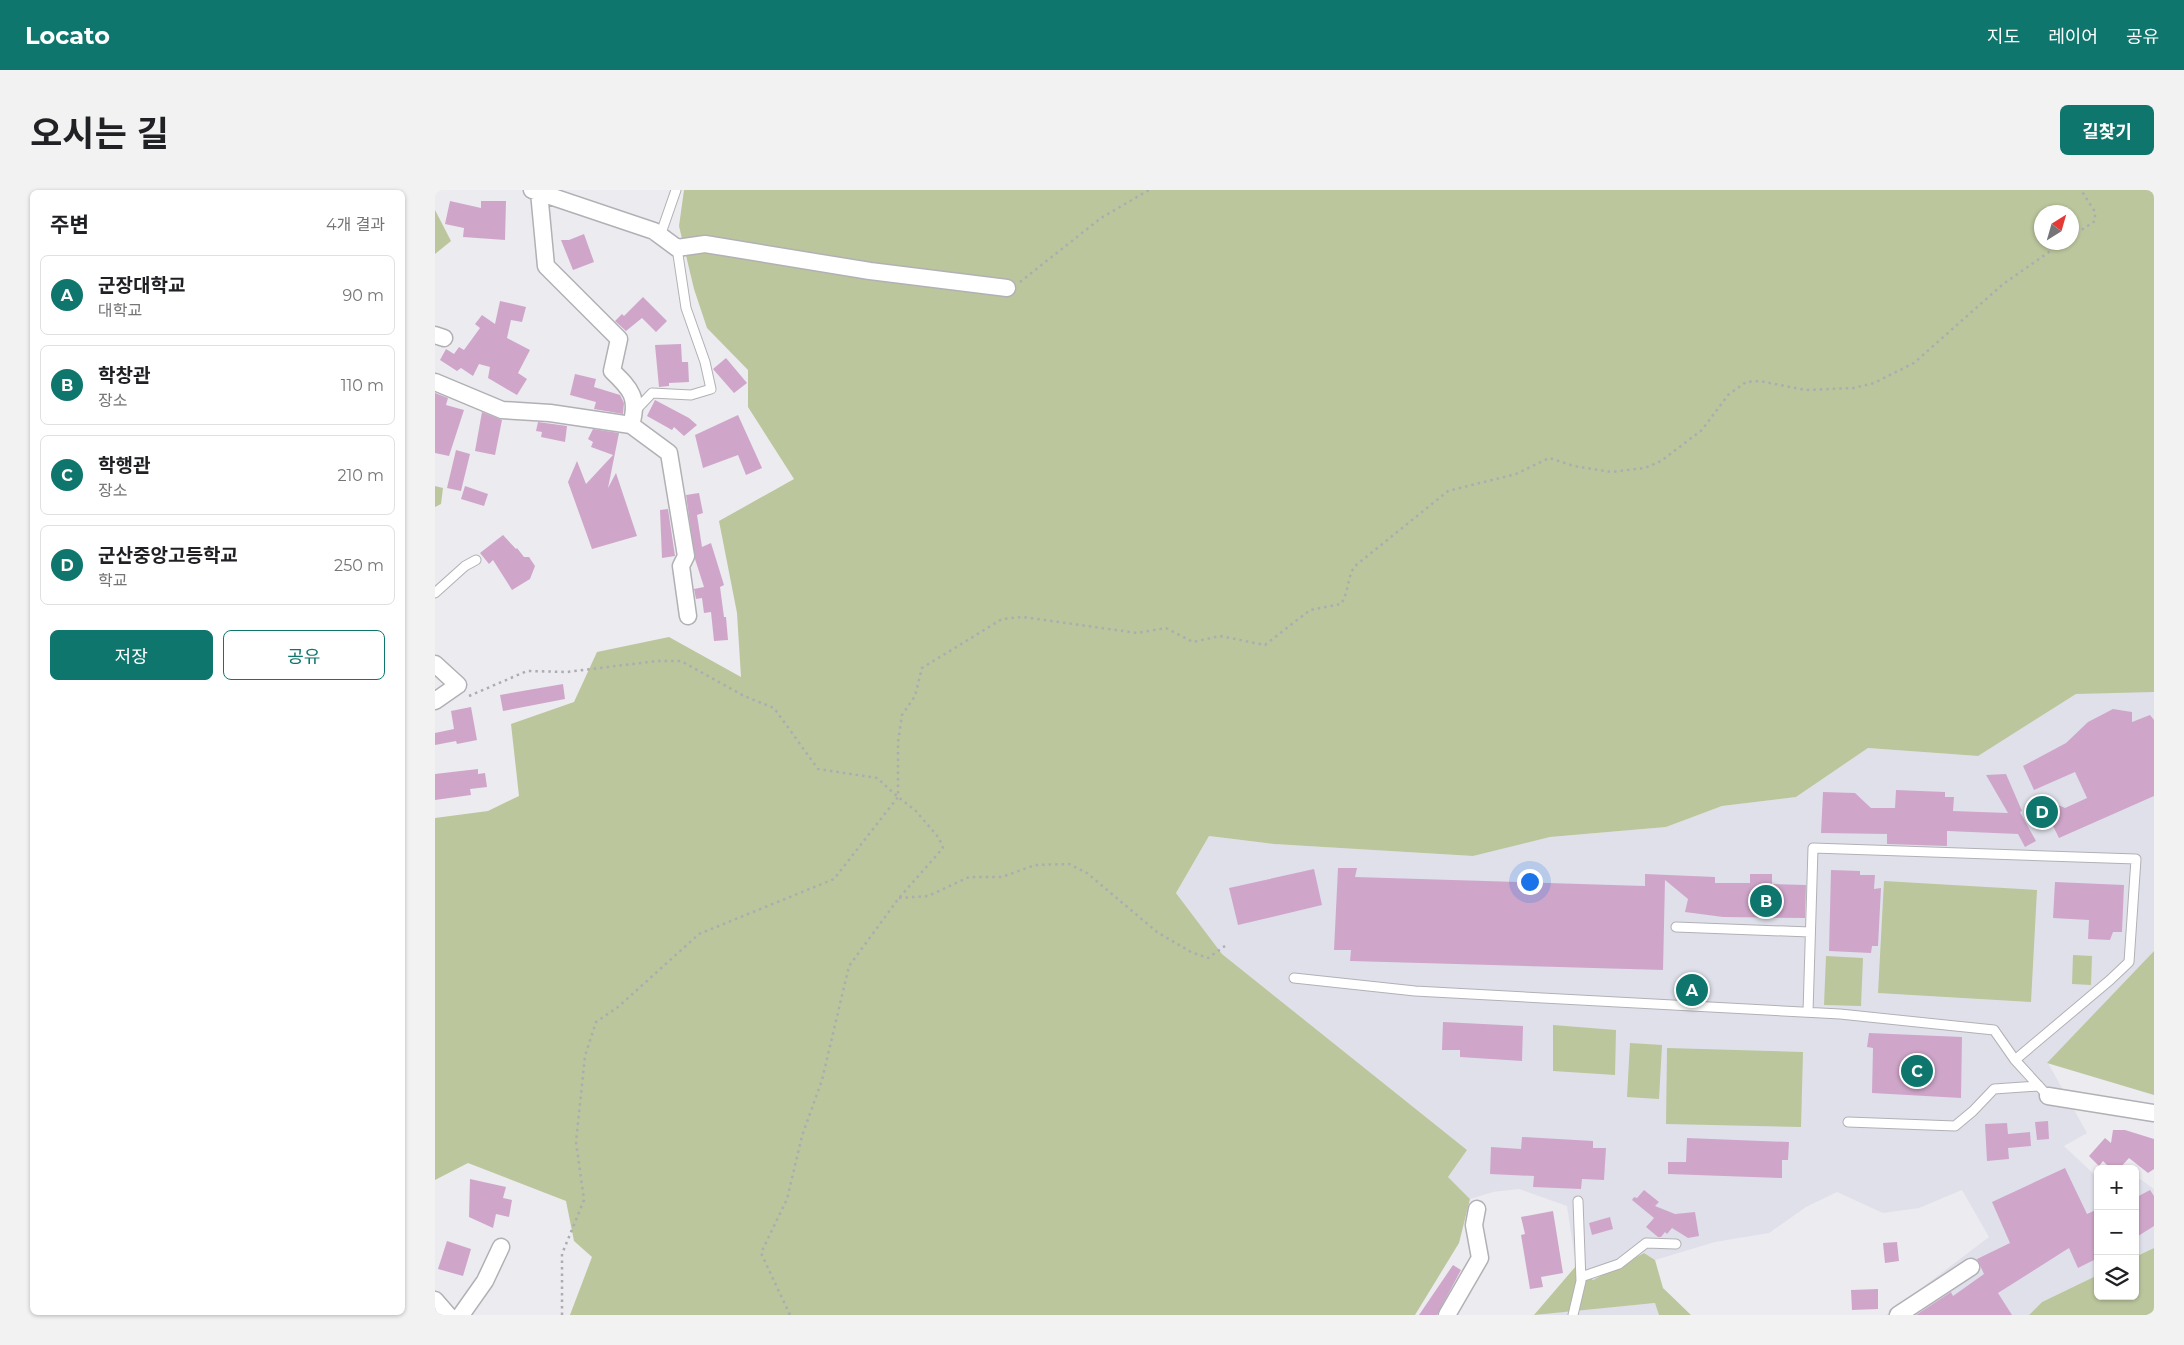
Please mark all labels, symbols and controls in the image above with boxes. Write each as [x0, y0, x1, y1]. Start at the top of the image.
text: Locato [25, 21, 110, 50]
text: 지도 [1987, 26, 2020, 48]
text: 레이어 [2048, 26, 2098, 48]
text: 공유 [2126, 26, 2159, 48]
button: 길찾기 [2060, 105, 2154, 155]
text: 오시는 길 [30, 112, 169, 155]
north arrow [2034, 205, 2079, 250]
text: 주변 [50, 212, 89, 237]
text: 4개 결과 [326, 215, 385, 234]
text: 군장대학교 [98, 274, 185, 297]
text: A [61, 286, 73, 305]
text: 90 m [342, 286, 384, 305]
text: 대학교 [98, 301, 142, 320]
text: 학창관 [98, 364, 150, 387]
text: B [61, 376, 73, 395]
text: 110 m [341, 376, 384, 395]
text: 장소 [98, 391, 127, 410]
text: 학행관 [98, 454, 150, 477]
text: C [61, 466, 73, 485]
text: 210 m [337, 466, 384, 485]
text: 장소 [98, 481, 127, 500]
text: 군산중앙고등학교 [98, 544, 238, 567]
text: D [60, 556, 74, 575]
text: 250 m [334, 556, 384, 575]
text: 학교 [98, 571, 127, 590]
button: 저장 [50, 630, 213, 680]
button: 공유 [223, 630, 385, 680]
pin: D [2026, 793, 2058, 831]
your location [1517, 869, 1543, 895]
pin: B [1750, 882, 1782, 920]
pin: A [1676, 971, 1708, 1009]
pin: C [1901, 1052, 1933, 1090]
map controls [2094, 1165, 2139, 1300]
button: + [2094, 1165, 2139, 1210]
button: − [2094, 1210, 2139, 1255]
button: layers [2094, 1255, 2139, 1300]

